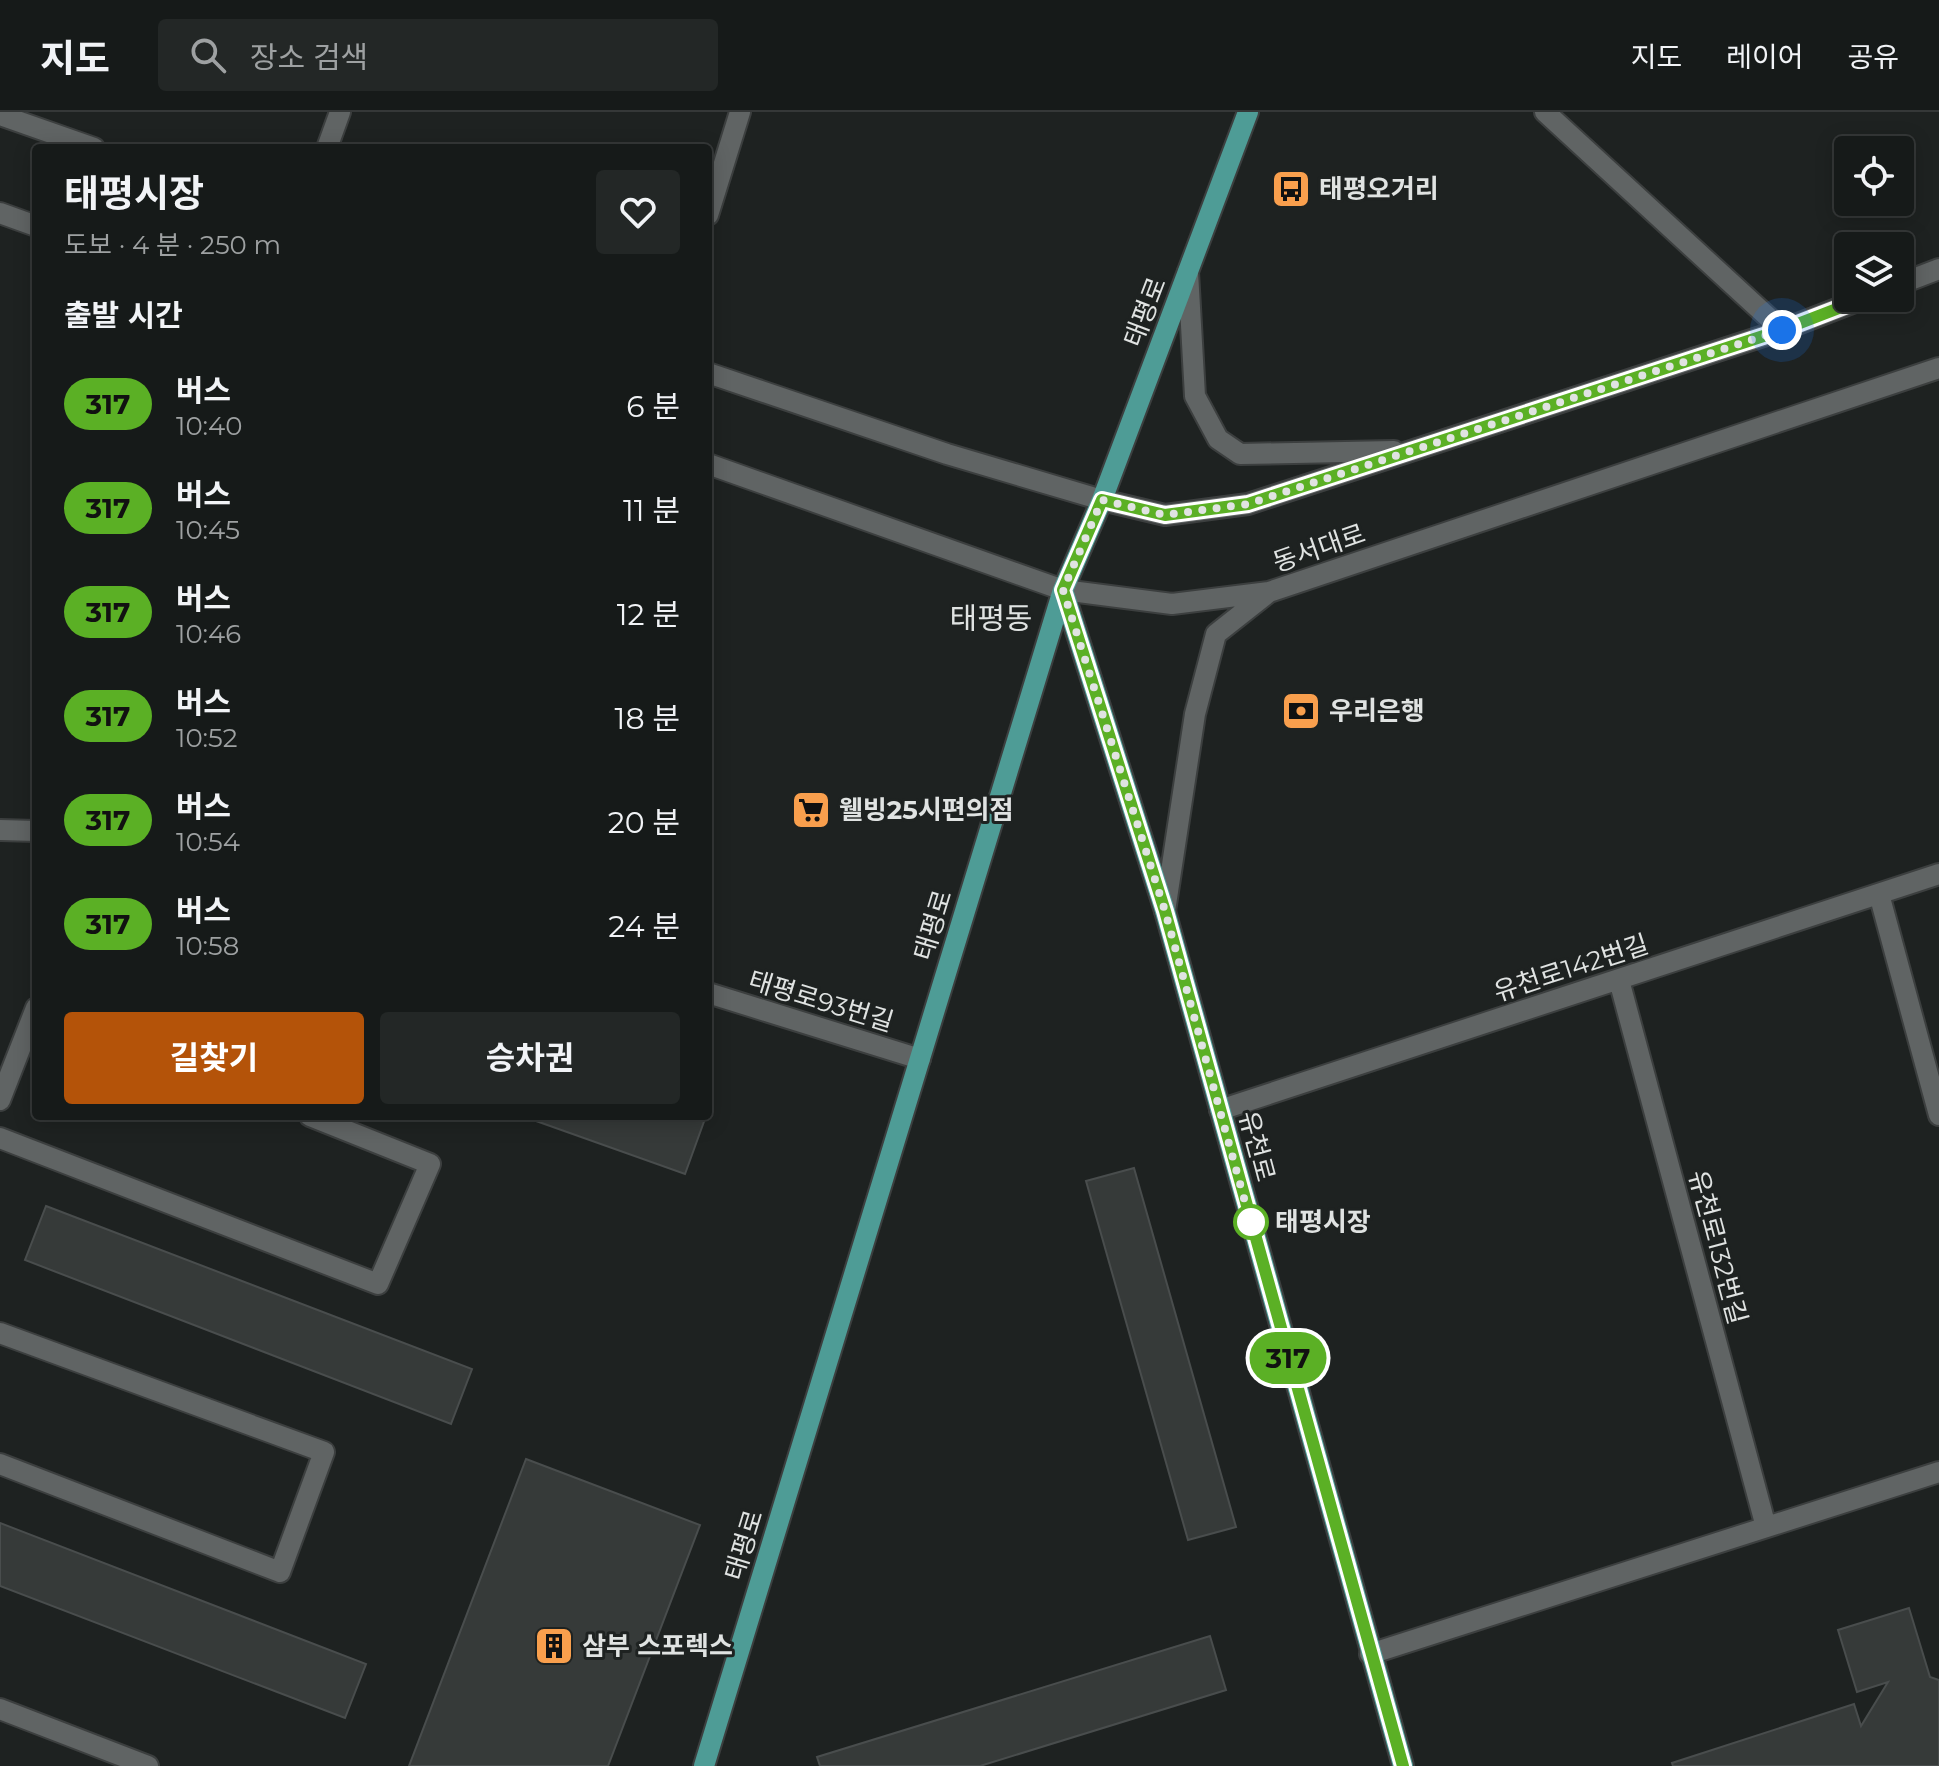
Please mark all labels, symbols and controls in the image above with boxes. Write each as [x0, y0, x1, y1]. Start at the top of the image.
search box [158, 19, 718, 91]
icon: search [186, 33, 230, 77]
text: 지도 [40, 35, 110, 82]
text: 장소 검색 [250, 39, 368, 76]
text: 지도 [1631, 40, 1682, 74]
text: 레이어 [1726, 40, 1803, 74]
text: 공유 [1847, 40, 1899, 74]
map controls [1834, 136, 1914, 312]
button: locate [1834, 136, 1914, 216]
bus stop icon: 태평오거리 [1270, 168, 1312, 210]
text: 태평시장 [64, 170, 204, 217]
button: heart [596, 170, 680, 254]
place label: 태평오거리 [1319, 173, 1439, 205]
text: 도보 · 4 분 · 250 m [64, 229, 281, 261]
button: layers [1834, 232, 1914, 312]
street label: 태평로 [1117, 273, 1173, 351]
text: 출발 시간 [64, 297, 183, 334]
your location [1762, 310, 1802, 350]
text: 버스 [176, 372, 231, 409]
text: 317 [86, 387, 130, 421]
text: 6 분 [626, 388, 680, 425]
text: 10:40 [176, 410, 243, 442]
text: 버스 [176, 476, 231, 513]
text: 317 [86, 491, 130, 525]
text: 11 분 [623, 492, 680, 529]
text: 10:45 [176, 514, 240, 546]
street label: 동서대로 [1269, 517, 1369, 579]
text: 버스 [176, 580, 231, 617]
text: 317 [86, 595, 130, 629]
text: 12 분 [617, 596, 680, 633]
district label: 태평동 [950, 600, 1032, 637]
text: 10:46 [176, 618, 241, 650]
text: 버스 [176, 684, 231, 721]
bank icon: 우리은행 [1280, 690, 1322, 732]
place label: 우리은행 [1329, 695, 1425, 727]
text: 317 [86, 699, 130, 733]
text: 18 분 [615, 700, 680, 737]
text: 10:52 [176, 722, 237, 754]
text: 버스 [176, 788, 231, 825]
supermarket icon: 웰빙25시편의점 [790, 789, 832, 831]
place label: 웰빙25시편의점 [839, 794, 1013, 826]
text: 317 [86, 803, 130, 837]
text: 20 분 [608, 804, 680, 841]
text: 10:54 [176, 826, 240, 858]
street label: 태평로 [907, 886, 959, 964]
text: 버스 [176, 892, 231, 929]
text: 317 [86, 907, 130, 941]
text: 24 분 [608, 908, 680, 945]
street label: 유천로142번길 [1490, 928, 1652, 1008]
text: 10:58 [176, 930, 239, 962]
street label: 태평로93번길 [745, 964, 897, 1038]
button: 길찾기 [64, 1012, 364, 1104]
button: 승차권 [380, 1012, 680, 1104]
street label: 유천로 [1232, 1107, 1282, 1185]
street label: 유천로132번길 [1682, 1166, 1754, 1328]
marker: 태평시장 [1234, 1205, 1268, 1239]
place label: 태평시장 [1275, 1206, 1371, 1238]
line badge: 317 [1242, 1332, 1334, 1384]
text: 317 [1266, 1341, 1310, 1375]
street label: 태평로 [718, 1506, 770, 1584]
building icon: 삼부 스포렉스 [533, 1625, 575, 1667]
place label: 삼부 스포렉스 [582, 1630, 733, 1662]

